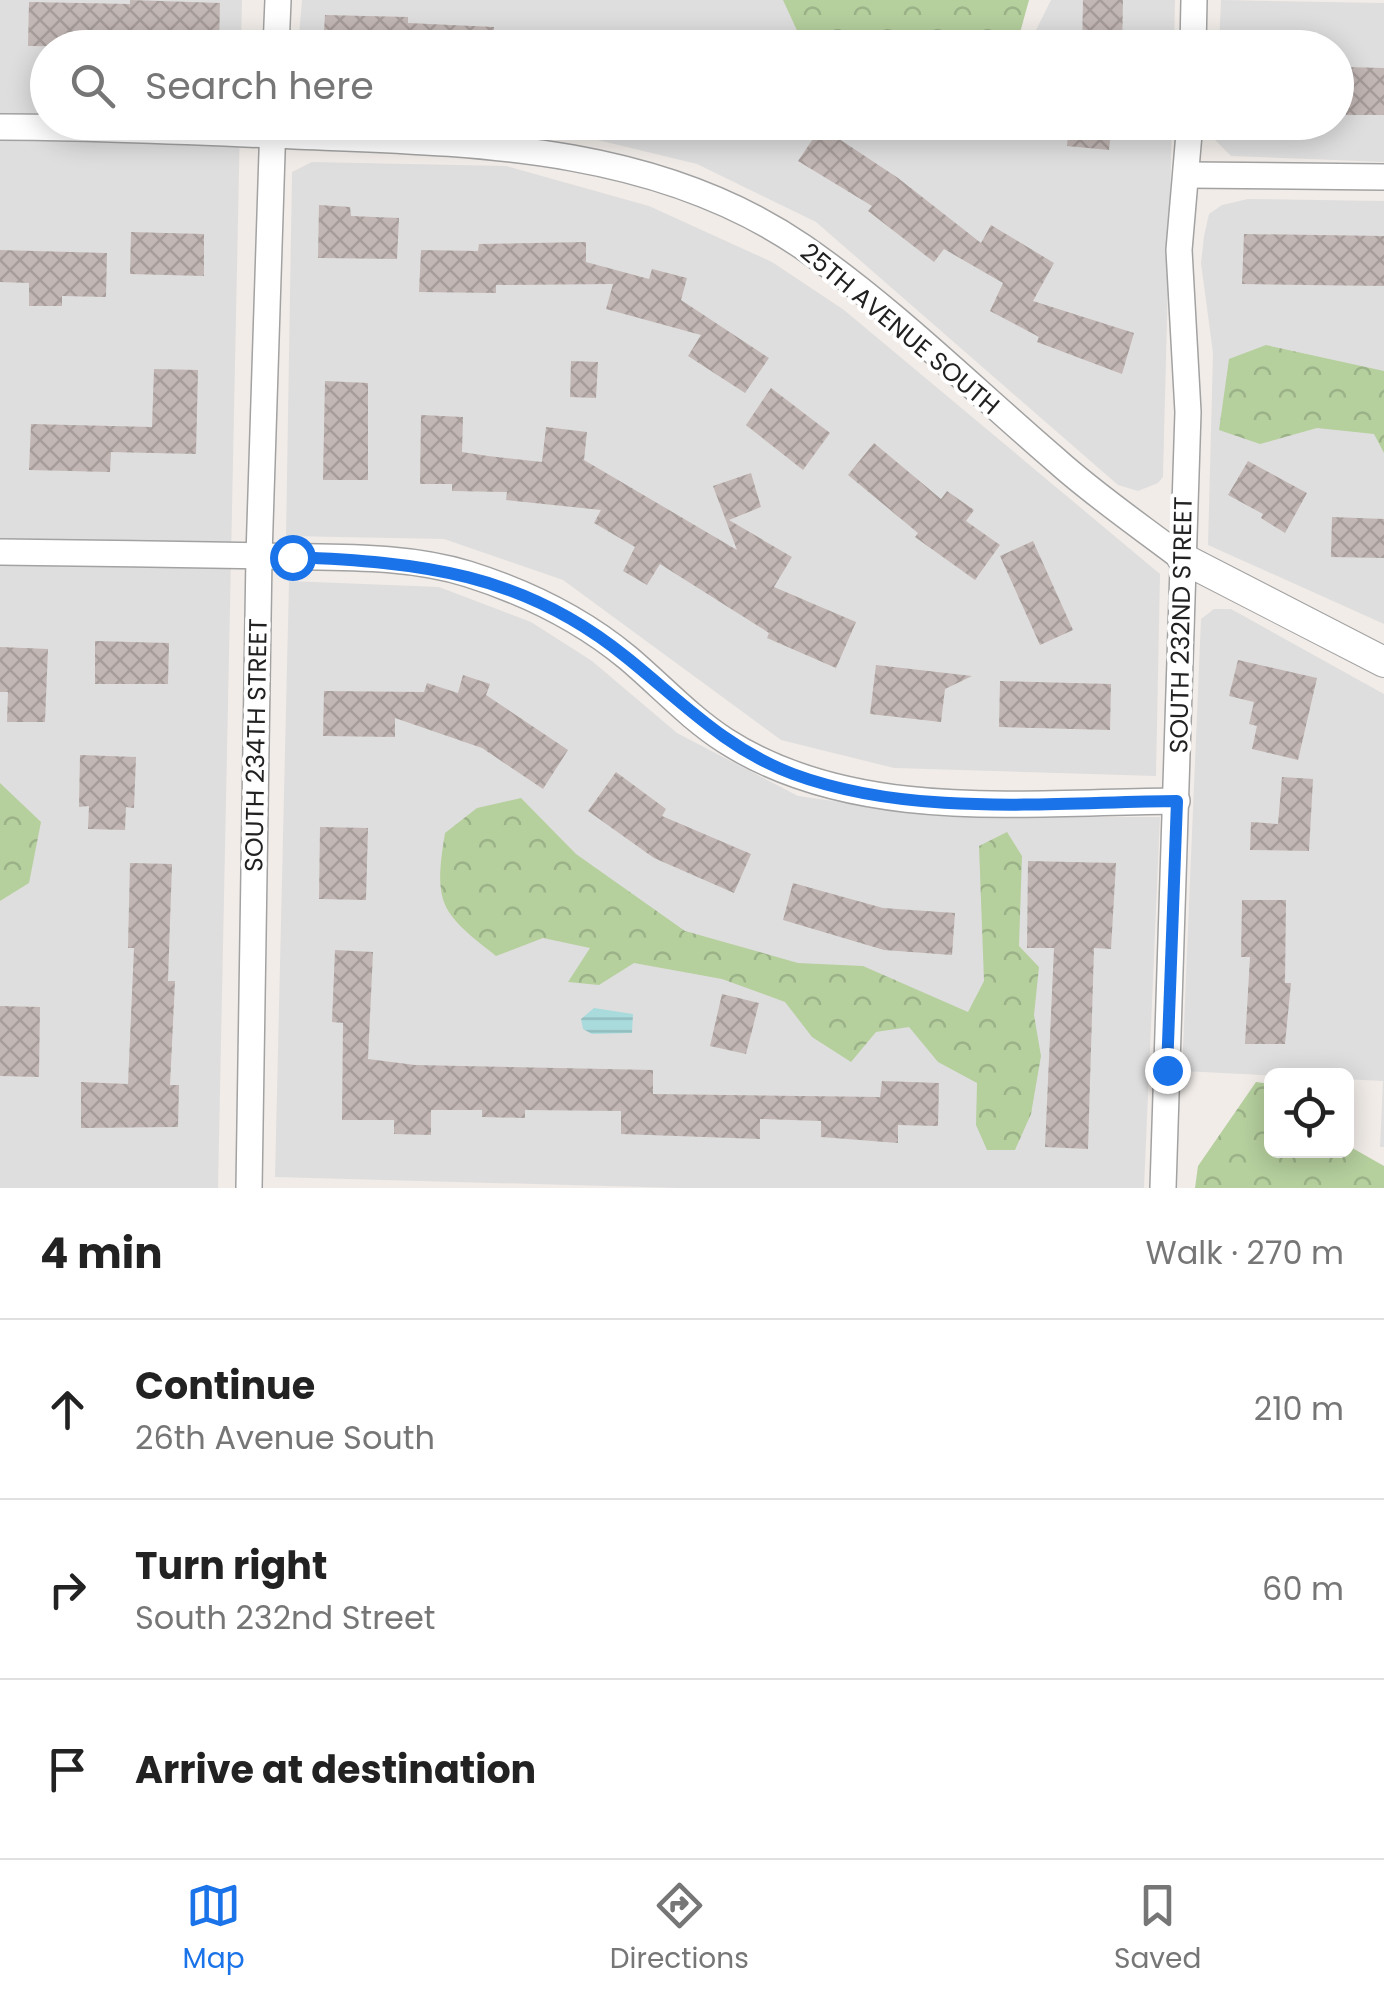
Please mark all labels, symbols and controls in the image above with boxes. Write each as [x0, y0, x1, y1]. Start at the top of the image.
search box [30, 30, 1354, 140]
icon: search [65, 58, 120, 113]
text: Search here [145, 59, 374, 112]
street label: 25TH AVENUE SOUTH [793, 235, 1007, 423]
street label: SOUTH 232ND STREET [1161, 496, 1201, 754]
route start [270, 535, 316, 581]
street label: SOUTH 234TH STREET [236, 618, 276, 872]
route end [1145, 1048, 1191, 1094]
map controls [1264, 1068, 1354, 1158]
button: locate [1264, 1068, 1354, 1158]
text: 4 min [40, 1224, 163, 1283]
text: Walk · 270 m [1145, 1230, 1344, 1275]
text: Continue [135, 1359, 315, 1412]
icon: ahead [40, 1382, 95, 1437]
text: 210 m [1254, 1386, 1344, 1431]
text: 26th Avenue South [135, 1415, 435, 1460]
text: Turn right [135, 1539, 327, 1592]
icon: right [40, 1562, 95, 1617]
text: 60 m [1262, 1566, 1344, 1611]
text: South 232nd Street [135, 1595, 435, 1640]
icon: arrive [40, 1742, 95, 1797]
text: Arrive at destination [135, 1743, 536, 1796]
tab: Map [183, 1878, 245, 1980]
tab: Directions [610, 1878, 749, 1980]
tab: Saved [1114, 1878, 1201, 1980]

